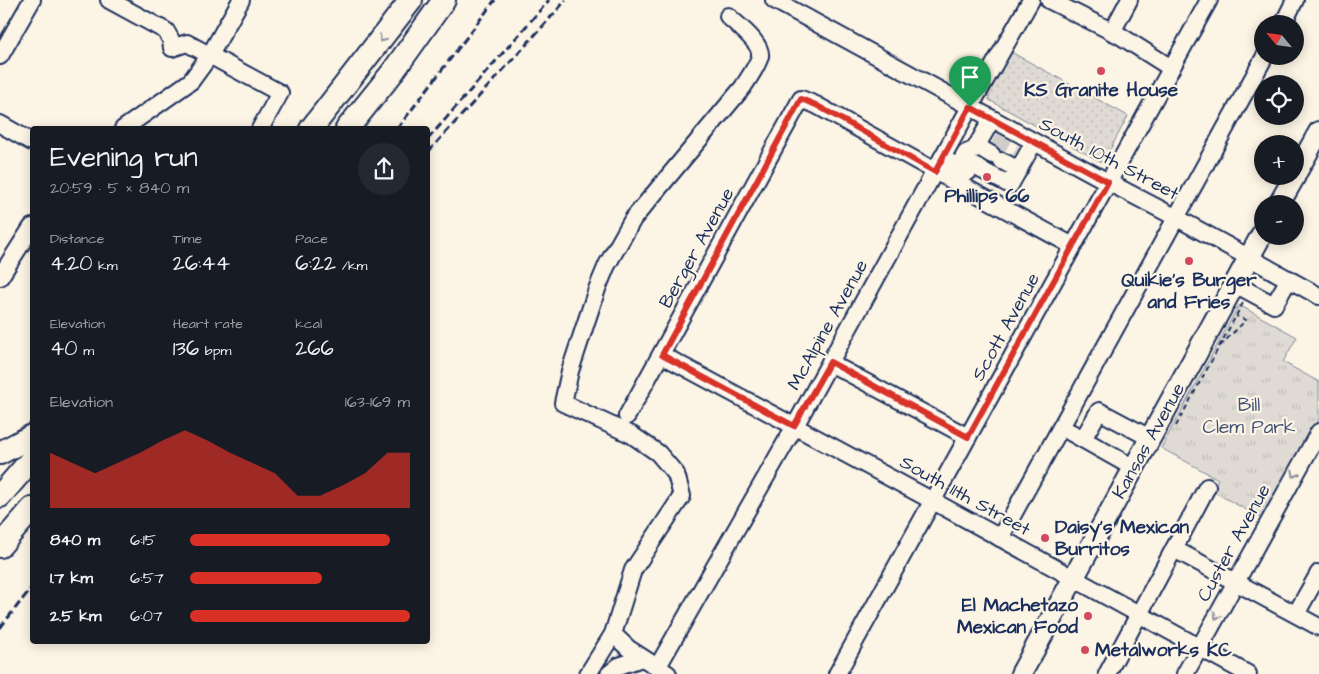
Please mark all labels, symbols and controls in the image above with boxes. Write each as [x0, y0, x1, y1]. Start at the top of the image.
north arrow [1254, 15, 1304, 65]
map controls [1254, 15, 1304, 245]
one-way arrow [378, 33, 387, 42]
pin [949, 56, 991, 107]
icon: arrive [956, 63, 984, 91]
marker: KS Granite House [1095, 65, 1107, 77]
button: locate [1254, 75, 1304, 125]
place label: KS Granite House [1024, 77, 1179, 104]
street label: South 10th Street [1034, 111, 1184, 207]
button: + [1254, 135, 1304, 185]
text: Evening run [50, 138, 198, 177]
button: share [358, 143, 410, 195]
marker: Phillips 66 [981, 171, 993, 183]
text: 20:59 · 5 × 840 m [50, 177, 189, 199]
street label: Berger Avenue [653, 183, 742, 314]
place label: Phillips 66 [945, 183, 1029, 210]
button: − [1254, 195, 1304, 245]
text: Distance [50, 229, 104, 249]
text: Time [173, 229, 202, 249]
text: Pace [295, 229, 328, 249]
text: 4.20 [50, 249, 93, 278]
text: 26:44 [173, 249, 230, 278]
text: 6:22 [295, 249, 336, 278]
street label: McAlpine Avenue [781, 255, 875, 395]
marker: Quikie's Burger and Fries [1183, 255, 1195, 267]
text: km [93, 256, 118, 276]
text: /km [336, 256, 368, 276]
place label: Quikie's Burger and Fries [1121, 267, 1257, 316]
street label: Scott Avenue [965, 268, 1047, 386]
text: Elevation [50, 314, 105, 334]
text: Heart rate [173, 314, 243, 334]
text: kcal [295, 314, 322, 334]
text: 40 [50, 334, 78, 363]
text: 136 [173, 334, 199, 363]
text: 266 [295, 334, 334, 363]
text: m [78, 341, 94, 361]
text: bpm [199, 341, 231, 361]
street label: Kansas Avenue [1106, 378, 1192, 504]
text: Elevation [50, 391, 113, 413]
text: 163–169 m [345, 391, 410, 413]
park label: Bill Clem Park [1202, 392, 1296, 441]
street label: South 11th Street [895, 449, 1035, 543]
one-way arrow [1292, 469, 1302, 478]
street label: Custer Avenue [1191, 479, 1277, 607]
place label: Daisy's Mexican Burritos [1055, 514, 1190, 563]
text: 840 m [50, 529, 100, 551]
text: 6:15 [130, 529, 156, 551]
marker: Daisy's Mexican Burritos [1039, 532, 1051, 544]
text: 1.7 km [50, 567, 93, 589]
text: 6:57 [130, 567, 164, 589]
place label: El Machetazo Mexican Food [957, 592, 1078, 641]
text: 2.5 km [50, 605, 101, 627]
text: 6:07 [130, 605, 163, 627]
marker: El Machetazo Mexican Food [1082, 610, 1094, 622]
one-way arrow [1213, 611, 1223, 620]
place label: Metalworks KC [1095, 637, 1232, 664]
marker: Metalworks KC [1079, 644, 1091, 656]

